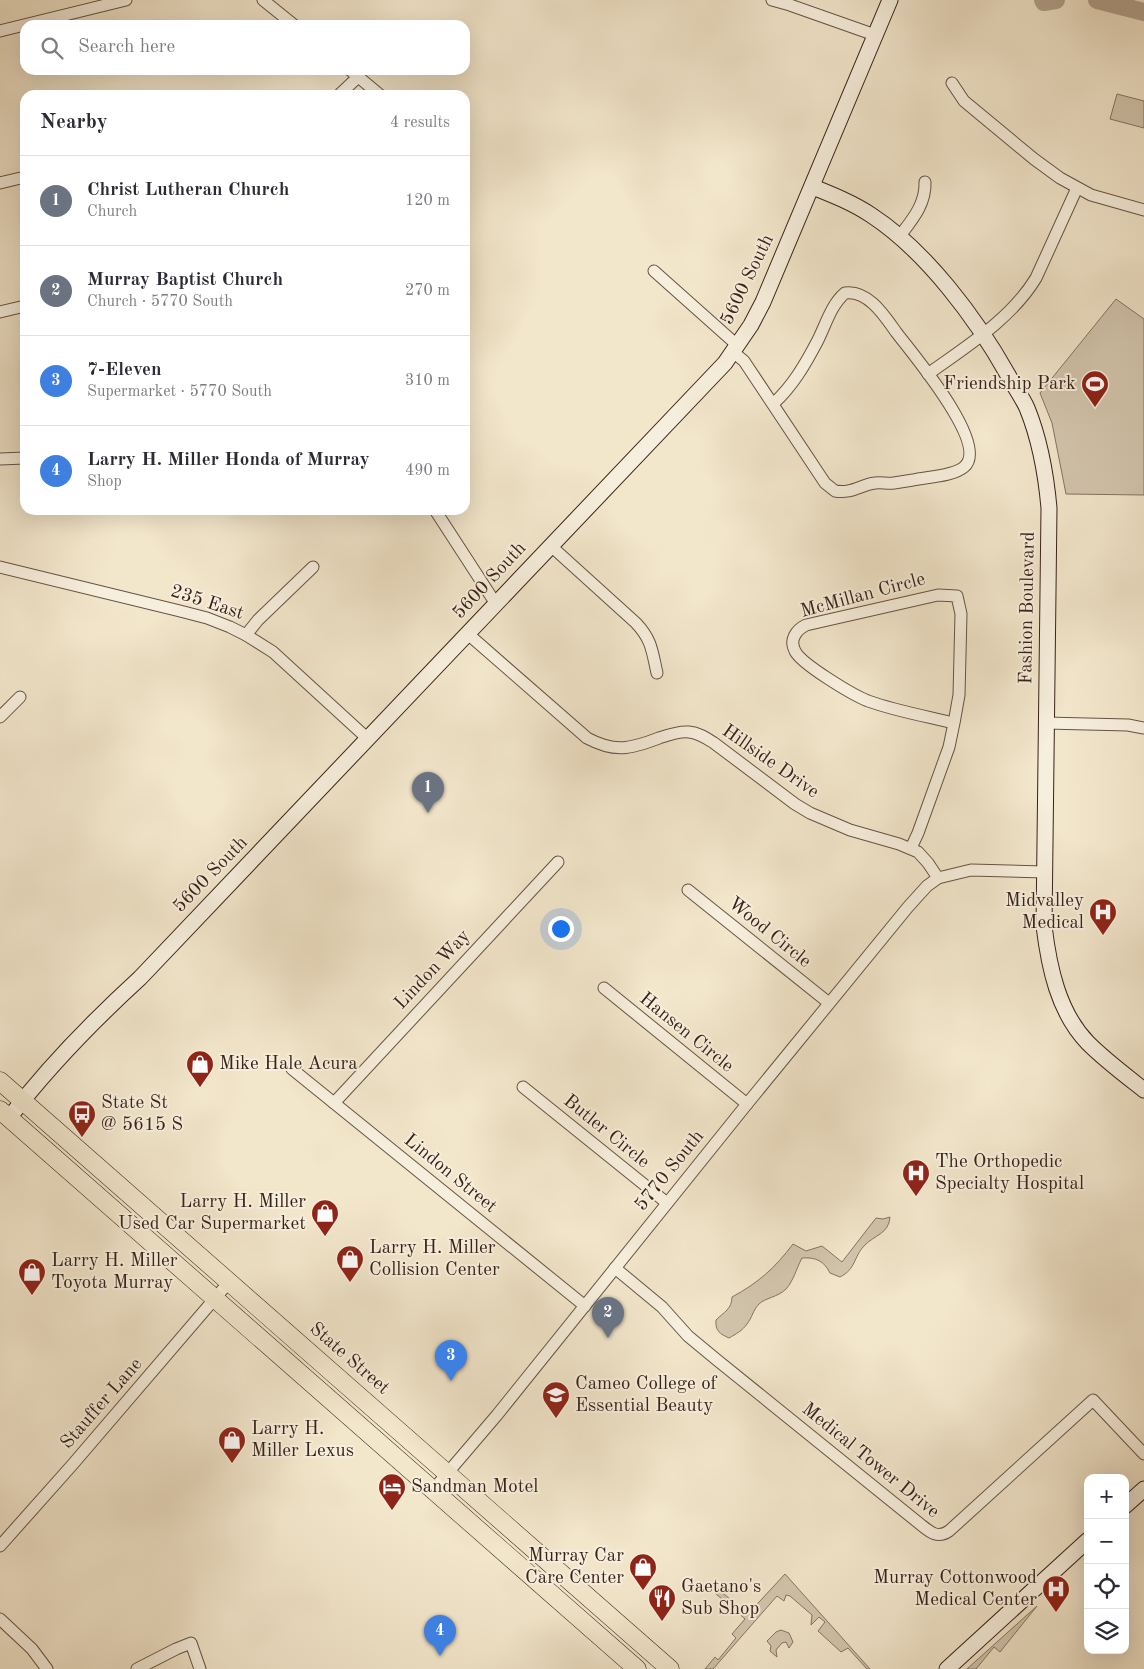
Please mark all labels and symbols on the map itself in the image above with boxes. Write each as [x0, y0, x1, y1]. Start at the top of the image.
street label: 5600 South [718, 232, 778, 328]
sports icon: Friendship Park [1080, 369, 1110, 408]
place label: Friendship Park [943, 375, 1076, 394]
street label: Fashion Boulevard [1017, 531, 1039, 685]
street label: 5600 South [450, 539, 530, 623]
street label: McMillan Circle [799, 570, 927, 622]
street label: 235 East [168, 582, 246, 624]
street label: Hillside Drive [718, 722, 822, 802]
pin: 1 [412, 772, 444, 813]
street label: 5600 South [170, 833, 252, 917]
place label: Midvalley Medical [1005, 892, 1084, 933]
street label: Wood Circle [724, 894, 814, 972]
hospital icon: Midvalley Medical [1088, 897, 1118, 936]
your location [548, 916, 574, 942]
street label: Lindon Way [392, 927, 474, 1013]
street label: Hansen Circle [635, 989, 737, 1077]
shop icon: Mike Hale Acura [185, 1049, 215, 1088]
place label: Mike Hale Acura [219, 1055, 358, 1074]
street label: Butler Circle [559, 1092, 653, 1172]
place label: State St @ 5615 S [101, 1094, 183, 1135]
bus stop icon: State St @ 5615 S [67, 1099, 97, 1138]
street label: 5770 South [632, 1127, 708, 1215]
street label: Lindon Street [400, 1131, 500, 1217]
place label: The Orthopedic Specialty Hospital [935, 1153, 1084, 1194]
hospital icon: The Orthopedic Specialty Hospital [901, 1158, 931, 1197]
place label: Larry H. Miller Used Car Supermarket [118, 1193, 306, 1234]
shop icon: Larry H. Miller Used Car Supermarket [310, 1198, 340, 1237]
place label: Larry H. Miller Collision Center [369, 1239, 500, 1280]
shop icon: Larry H. Miller Collision Center [335, 1244, 365, 1283]
place label: Larry H. Miller Toyota Murray [51, 1252, 178, 1293]
shop icon: Larry H. Miller Toyota Murray [17, 1257, 47, 1296]
pin: 2 [592, 1297, 624, 1338]
street label: State Street [305, 1319, 393, 1399]
pin: 3 [435, 1340, 467, 1381]
street label: Stauffer Lane [58, 1355, 146, 1453]
place label: Cameo College of Essential Beauty [575, 1375, 718, 1416]
school or university icon: Cameo College of Essential Beauty [541, 1380, 571, 1419]
street label: Medical Tower Drive [798, 1400, 942, 1522]
place label: Larry H. Miller Lexus [251, 1420, 354, 1461]
shop icon: Larry H. Miller Lexus [217, 1425, 247, 1464]
hotel icon: Sandman Motel [377, 1472, 407, 1511]
place label: Sandman Motel [411, 1478, 538, 1497]
place label: Murray Car Care Center [525, 1547, 624, 1588]
shop icon: Murray Car Care Center [628, 1552, 658, 1591]
place label: Murray Cottonwood Medical Center [873, 1569, 1037, 1610]
hospital icon: Murray Cottonwood Medical Center [1041, 1574, 1071, 1613]
place label: Gaetano's Sub Shop [681, 1578, 761, 1619]
restaurant icon: Gaetano's Sub Shop [647, 1583, 677, 1622]
pin: 4 [424, 1615, 456, 1656]

